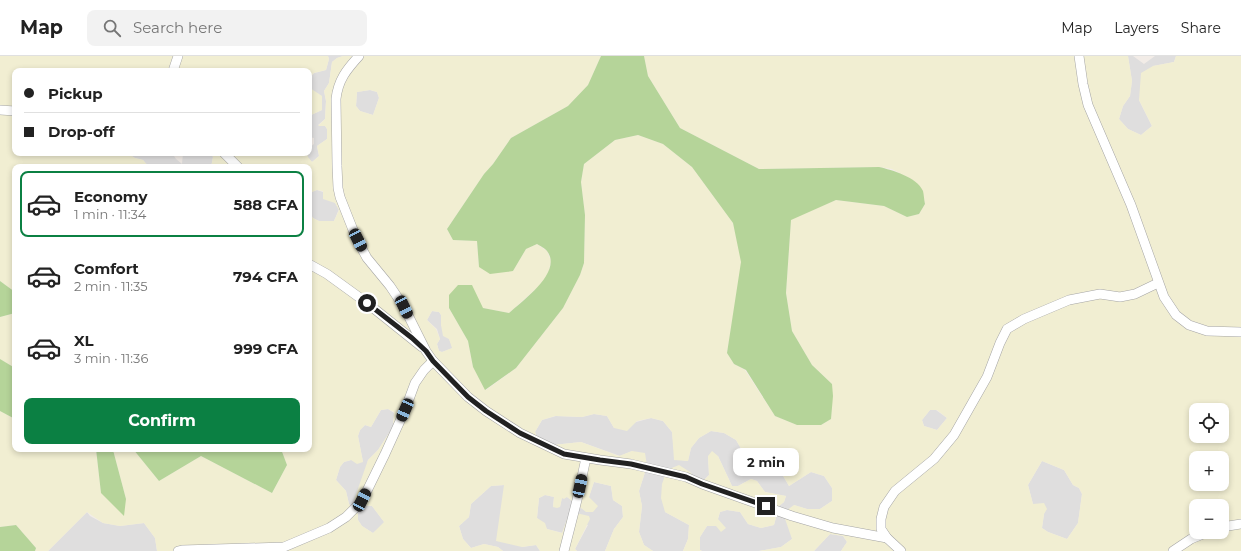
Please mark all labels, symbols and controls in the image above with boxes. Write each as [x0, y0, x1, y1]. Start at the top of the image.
search box [87, 10, 367, 46]
text: Map [20, 16, 63, 39]
icon: search [101, 17, 123, 39]
text: Search here [133, 18, 222, 37]
text: Map [1061, 19, 1092, 37]
text: Layers [1114, 19, 1159, 37]
text: Share [1181, 19, 1221, 37]
text: Pickup [48, 84, 103, 103]
text: Drop-off [48, 122, 115, 141]
icon: car [26, 186, 62, 222]
text: Economy [74, 187, 147, 206]
text: 588 CFA [234, 195, 298, 214]
text: 1 min · 11:34 [74, 206, 146, 222]
car [347, 227, 369, 253]
icon: car [26, 258, 62, 294]
text: Comfort [74, 259, 139, 278]
text: 794 CFA [233, 267, 298, 286]
text: 2 min · 11:35 [74, 278, 148, 294]
route start [358, 294, 376, 312]
car [393, 294, 415, 320]
icon: car [26, 330, 62, 366]
text: XL [74, 331, 93, 350]
text: 999 CFA [234, 339, 298, 358]
text: 3 min · 11:36 [74, 350, 148, 366]
car [395, 397, 415, 423]
button: Confirm [24, 398, 300, 444]
map controls [1189, 403, 1229, 539]
button: locate [1189, 403, 1229, 443]
callout: 2 min [733, 448, 799, 476]
button: + [1189, 451, 1229, 491]
text: 2 min [747, 454, 785, 470]
car [572, 473, 588, 499]
car [351, 487, 373, 513]
route end [757, 497, 775, 515]
button: − [1189, 499, 1229, 539]

